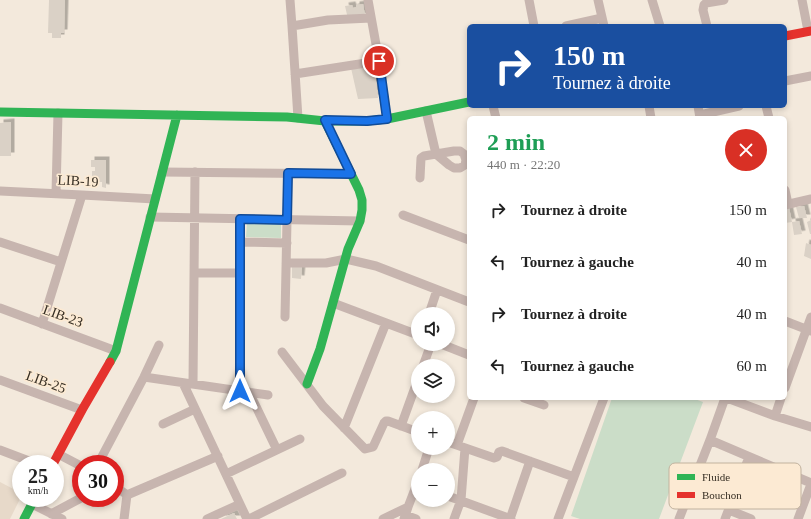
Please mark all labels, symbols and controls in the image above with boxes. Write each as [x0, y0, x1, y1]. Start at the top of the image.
icon: right [487, 40, 539, 92]
text: 150 m [553, 40, 625, 71]
pin [362, 44, 396, 78]
icon: arrive [368, 50, 390, 72]
text: Tournez à droite [553, 73, 671, 93]
text: 2 min [487, 129, 545, 155]
button: close [725, 129, 767, 171]
text: 440 m · 22:20 [487, 157, 560, 172]
street label: LIB-19 [57, 172, 99, 190]
icon: right [487, 199, 509, 221]
text: Tournez à droite [521, 202, 627, 218]
text: 150 m [729, 202, 767, 218]
icon: left [487, 251, 509, 273]
text: Tournez à gauche [521, 254, 634, 270]
text: 40 m [737, 254, 767, 270]
street label: LIB-23 [41, 302, 85, 330]
icon: right [487, 303, 509, 325]
text: Tournez à droite [521, 306, 627, 322]
text: 40 m [737, 306, 767, 322]
map controls [411, 307, 455, 507]
button: sound [411, 307, 455, 351]
icon: left [487, 355, 509, 377]
text: Tournez à gauche [521, 358, 634, 374]
text: 60 m [737, 358, 767, 374]
button: layers [411, 359, 455, 403]
street label: LIB-25 [24, 368, 68, 396]
position arrow [219, 370, 261, 412]
button: + [411, 411, 455, 455]
speed limit sign: 30 [72, 455, 124, 507]
button: − [411, 463, 455, 507]
legend [669, 463, 801, 509]
text: 25 [28, 465, 48, 487]
text: Fluide [702, 471, 730, 483]
text: km/h [28, 485, 48, 496]
text: Bouchon [702, 489, 742, 501]

